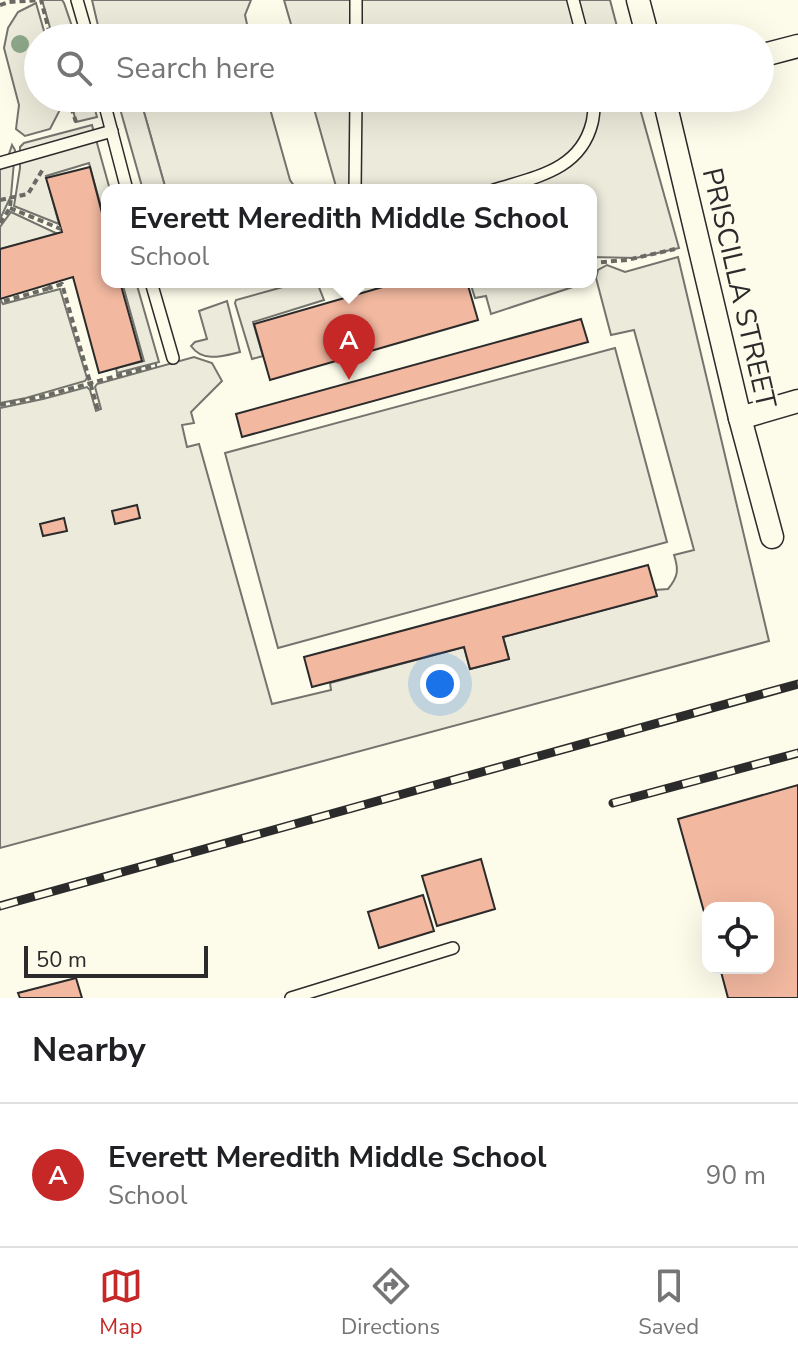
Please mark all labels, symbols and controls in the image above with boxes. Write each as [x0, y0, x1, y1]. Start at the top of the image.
search box [24, 24, 774, 112]
icon: search [52, 46, 96, 90]
text: Search here [116, 48, 275, 89]
street label: PRISCILLA STREET [693, 164, 785, 412]
popup [101, 184, 597, 288]
text: Everett Meredith Middle School [130, 198, 568, 239]
text: School [130, 239, 209, 274]
pin: A [323, 314, 375, 380]
your location [420, 664, 460, 704]
map controls [702, 902, 774, 974]
button: locate [702, 902, 774, 974]
scale bar [24, 942, 208, 978]
text: 50 m [36, 945, 87, 975]
text: Nearby [32, 1027, 146, 1073]
text: Everett Meredith Middle School [108, 1137, 547, 1178]
text: A [48, 1158, 68, 1193]
text: 90 m [706, 1158, 766, 1193]
text: School [108, 1178, 187, 1213]
tab: Map [99, 1264, 143, 1342]
tab: Directions [341, 1264, 440, 1342]
tab: Saved [638, 1264, 699, 1342]

